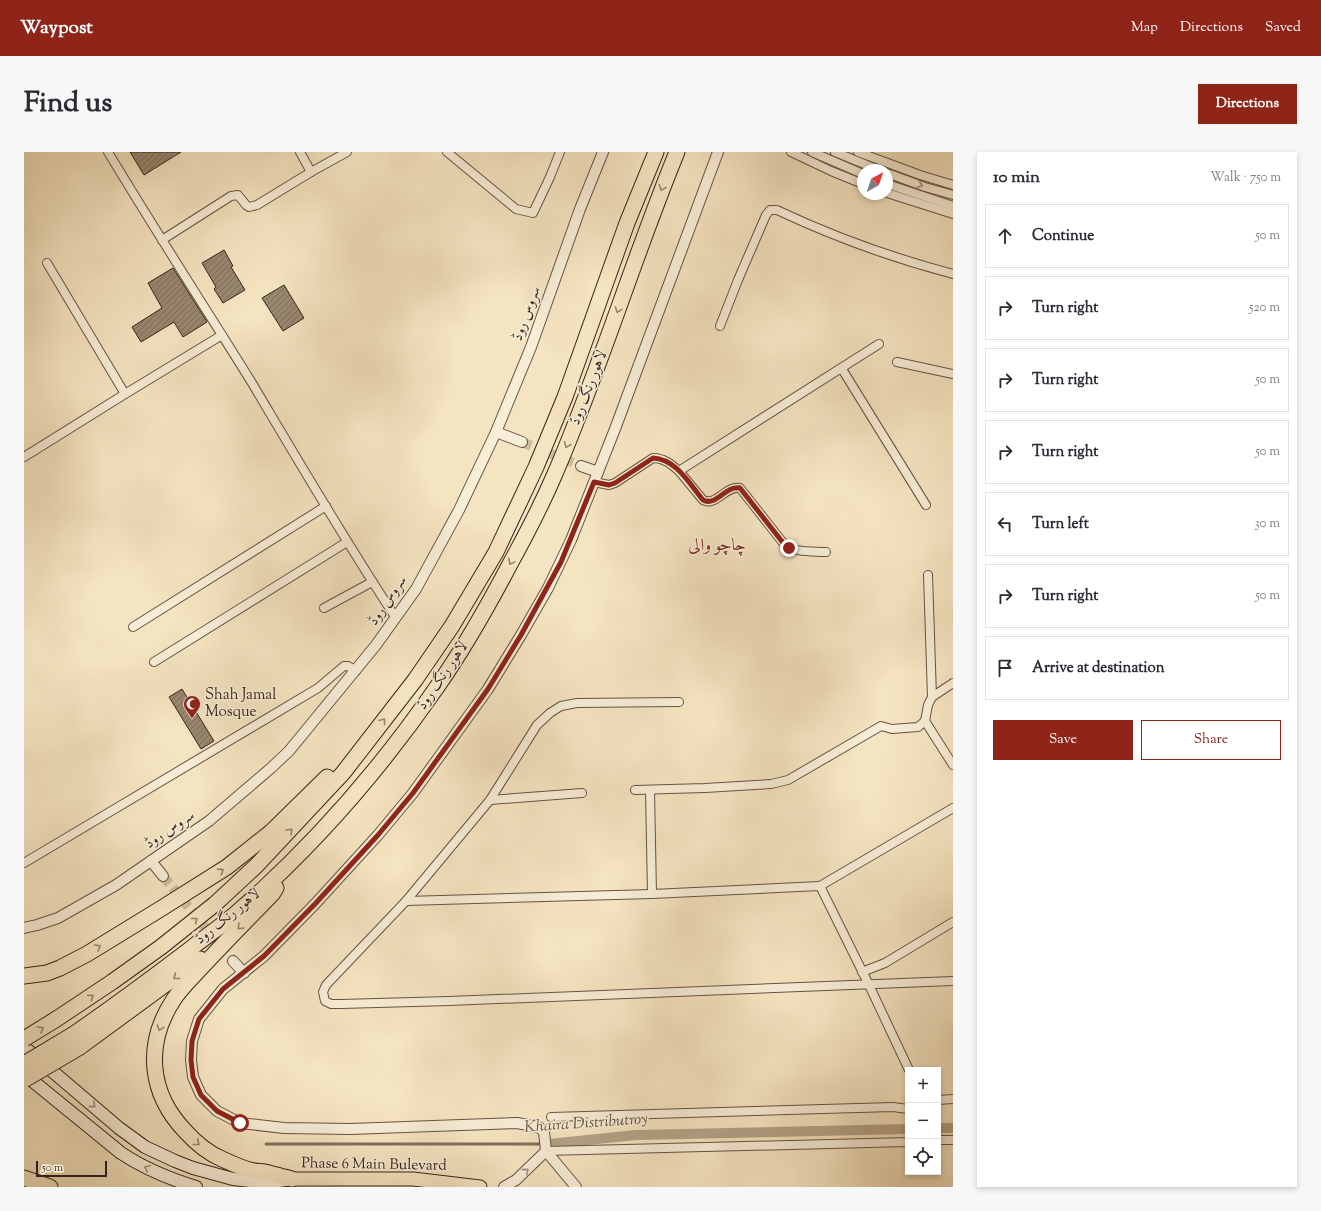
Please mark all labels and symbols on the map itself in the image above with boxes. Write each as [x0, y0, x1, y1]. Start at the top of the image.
north arrow [857, 164, 893, 200]
one-way arrow [916, 180, 923, 189]
one-way arrow [658, 185, 666, 192]
street label: سروس روڈ [508, 284, 546, 344]
one-way arrow [614, 307, 622, 314]
street label: لاہور رنگ روڈ [564, 347, 613, 428]
one-way arrow [563, 442, 571, 449]
district label: چاچو والی [688, 534, 746, 558]
route end [780, 539, 798, 557]
one-way arrow [508, 558, 516, 566]
street label: سروس روڈ [364, 572, 412, 630]
street label: لاہور رنگ روڈ [412, 637, 474, 714]
place label: Shah Jamal Mosque [205, 685, 276, 723]
mosque icon: Shah Jamal Mosque [182, 694, 202, 719]
one-way arrow [379, 719, 386, 726]
street label: سروس روڈ [141, 806, 199, 854]
one-way arrow [285, 828, 293, 836]
one-way arrow [217, 868, 224, 876]
street label: لاہور رنگ روڈ [190, 883, 265, 950]
one-way arrow [191, 918, 198, 925]
one-way arrow [237, 922, 245, 930]
one-way arrow [94, 944, 101, 951]
one-way arrow [173, 972, 180, 979]
one-way arrow [86, 995, 93, 1002]
one-way arrow [156, 1024, 164, 1031]
one-way arrow [37, 1026, 44, 1033]
one-way arrow [88, 1100, 95, 1107]
water label: Khaira Distributroy [524, 1108, 649, 1140]
route start [231, 1114, 249, 1132]
one-way arrow [193, 1138, 200, 1145]
street label: Phase 6 Main Bulevard [301, 1153, 447, 1177]
scale bar [36, 1159, 107, 1178]
one-way arrow [144, 1165, 151, 1173]
one-way arrow [521, 1168, 529, 1175]

